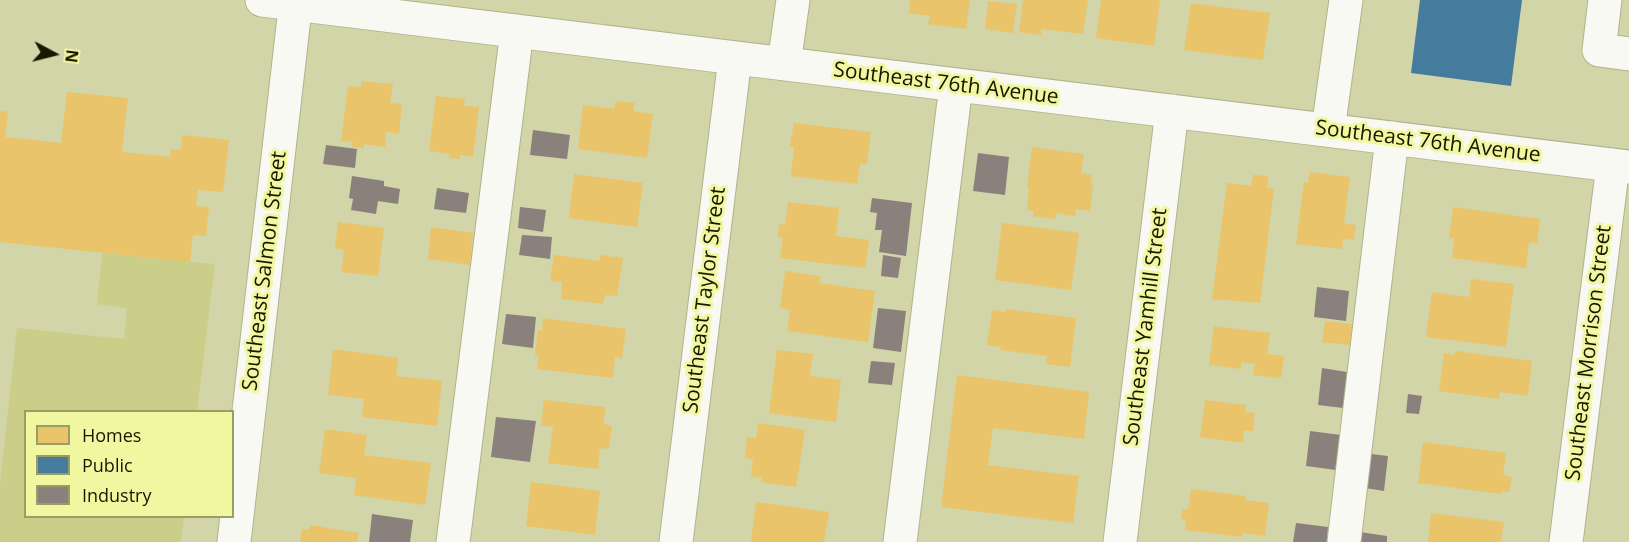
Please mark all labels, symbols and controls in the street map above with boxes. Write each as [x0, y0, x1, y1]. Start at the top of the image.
north arrow [24, 24, 84, 84]
text: N [60, 48, 84, 64]
street label: Southeast 76th Avenue [832, 58, 1060, 110]
street label: Southeast 76th Avenue [1314, 116, 1542, 168]
street label: Southeast Salmon Street [238, 150, 292, 392]
street label: Southeast Taylor Street [679, 185, 731, 415]
street label: Southeast Yamhill Street [1119, 207, 1173, 447]
street label: Southeast Morrison Street [1561, 224, 1617, 482]
legend [24, 410, 234, 518]
text: Homes [82, 423, 141, 447]
text: Public [82, 453, 133, 477]
text: Industry [82, 483, 152, 507]

